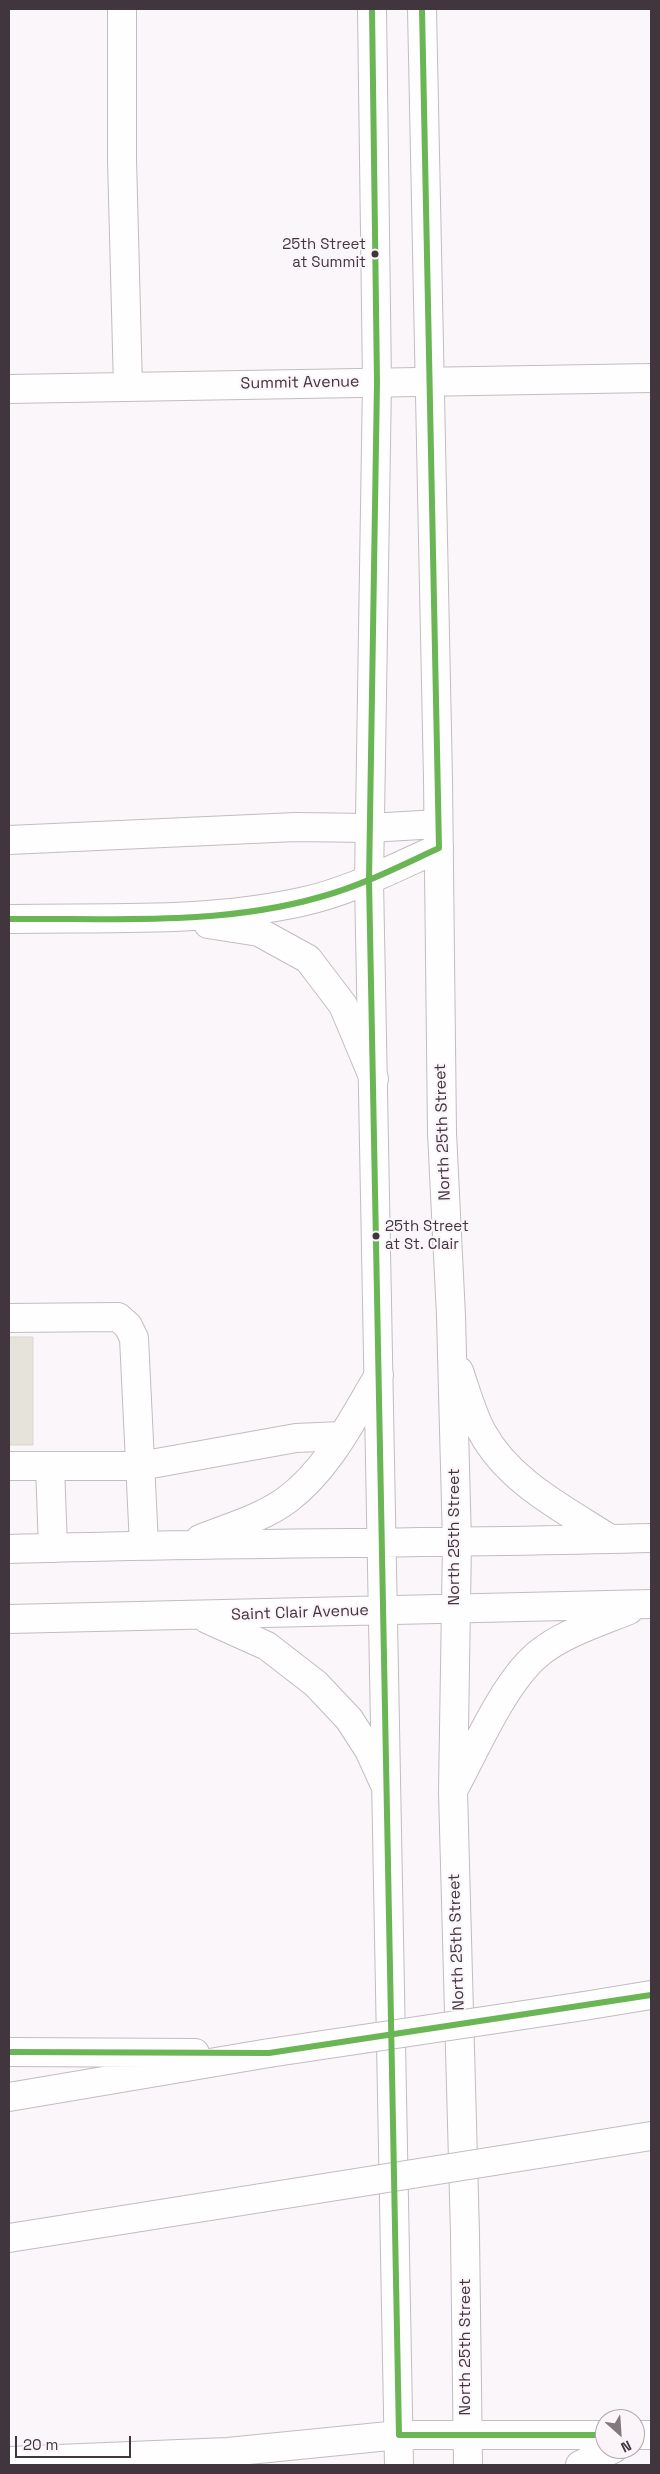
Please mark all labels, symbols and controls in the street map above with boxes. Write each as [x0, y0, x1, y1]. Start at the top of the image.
place label: 25th Street at Summit [282, 236, 366, 271]
marker: 25th Street at Summit [370, 249, 380, 259]
street label: Summit Avenue [240, 372, 360, 394]
street label: North 25th Street [431, 1063, 455, 1201]
place label: 25th Street at St. Clair [385, 1218, 469, 1253]
marker: 25th Street at St. Clair [371, 1231, 381, 1241]
street label: North 25th Street [445, 1468, 465, 1606]
street label: Saint Clair Avenue [231, 1601, 369, 1625]
street label: North 25th Street [445, 1873, 469, 2011]
street label: North 25th Street [456, 2278, 476, 2416]
north arrow [595, 2409, 645, 2459]
scale bar [18, 2426, 134, 2458]
text: 20 m [23, 2435, 58, 2454]
text: N [618, 2436, 634, 2457]

